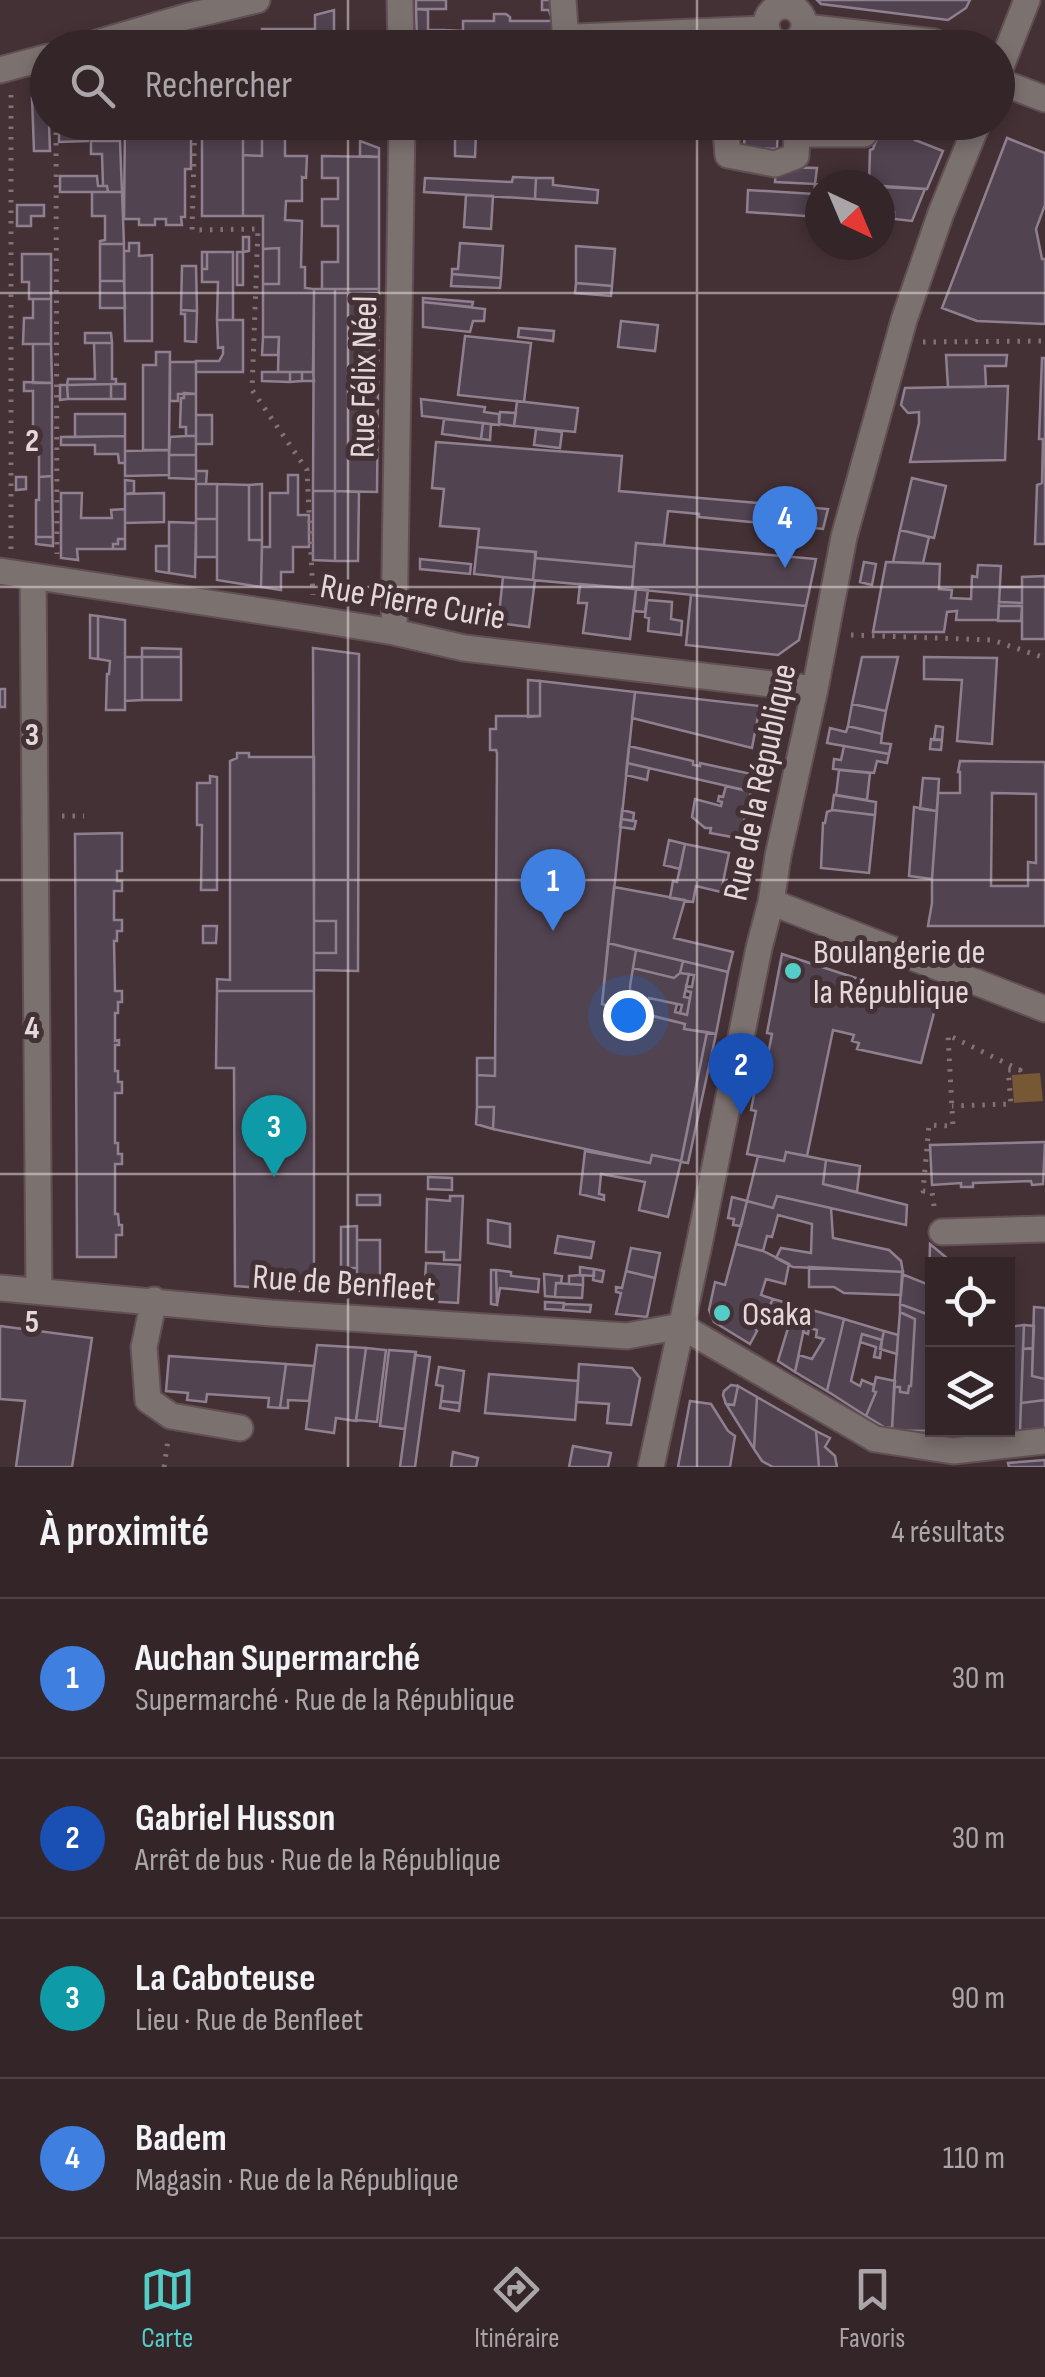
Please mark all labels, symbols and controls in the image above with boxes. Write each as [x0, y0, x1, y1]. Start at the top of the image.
search box [30, 30, 1015, 140]
icon: search [65, 58, 120, 113]
text: Rechercher [145, 63, 292, 108]
north arrow [805, 170, 895, 260]
street label: Rue Félix Néel [342, 296, 387, 459]
text: 2 [25, 422, 39, 461]
pin: 4 [752, 486, 818, 568]
street label: Rue Pierre Curie [317, 565, 509, 640]
street label: Rue de la République [714, 660, 807, 905]
text: 3 [25, 716, 39, 755]
pin: 1 [520, 848, 586, 931]
place label: Boulangerie de la République [813, 931, 985, 1014]
marker: Boulangerie de la République [782, 960, 804, 982]
your location [603, 990, 654, 1041]
text: 4 [25, 1009, 40, 1048]
pin: 2 [708, 1032, 774, 1115]
pin: 3 [242, 1094, 306, 1177]
street label: Rue de Benfleet [251, 1256, 437, 1311]
map controls [925, 1257, 1015, 1437]
button: locate [925, 1257, 1015, 1347]
place label: Osaka [742, 1293, 812, 1336]
marker: Osaka [711, 1302, 733, 1324]
text: 5 [25, 1303, 39, 1342]
button: layers [925, 1347, 1015, 1437]
text: À proximité [40, 1507, 209, 1558]
text: 4 résultats [891, 1513, 1005, 1552]
text: Auchan Supermarché [135, 1636, 420, 1681]
text: 1 [66, 1659, 79, 1698]
text: 30 m [952, 1659, 1005, 1698]
text: Supermarché · Rue de la République [135, 1681, 515, 1720]
text: Gabriel Husson [135, 1796, 335, 1841]
text: 2 [65, 1819, 80, 1858]
text: 30 m [952, 1819, 1005, 1858]
text: Arrêt de bus · Rue de la République [135, 1841, 501, 1880]
text: La Caboteuse [135, 1956, 315, 2001]
text: 3 [65, 1979, 80, 2018]
text: 90 m [951, 1979, 1005, 2018]
text: Lieu · Rue de Benfleet [135, 2001, 363, 2040]
text: Badem [135, 2116, 227, 2161]
text: 4 [65, 2139, 80, 2178]
text: 110 m [943, 2139, 1005, 2178]
text: Magasin · Rue de la République [135, 2161, 459, 2200]
tab: Carte [140, 2262, 195, 2355]
tab: Itinéraire [474, 2262, 559, 2355]
tab: Favoris [839, 2262, 905, 2355]

